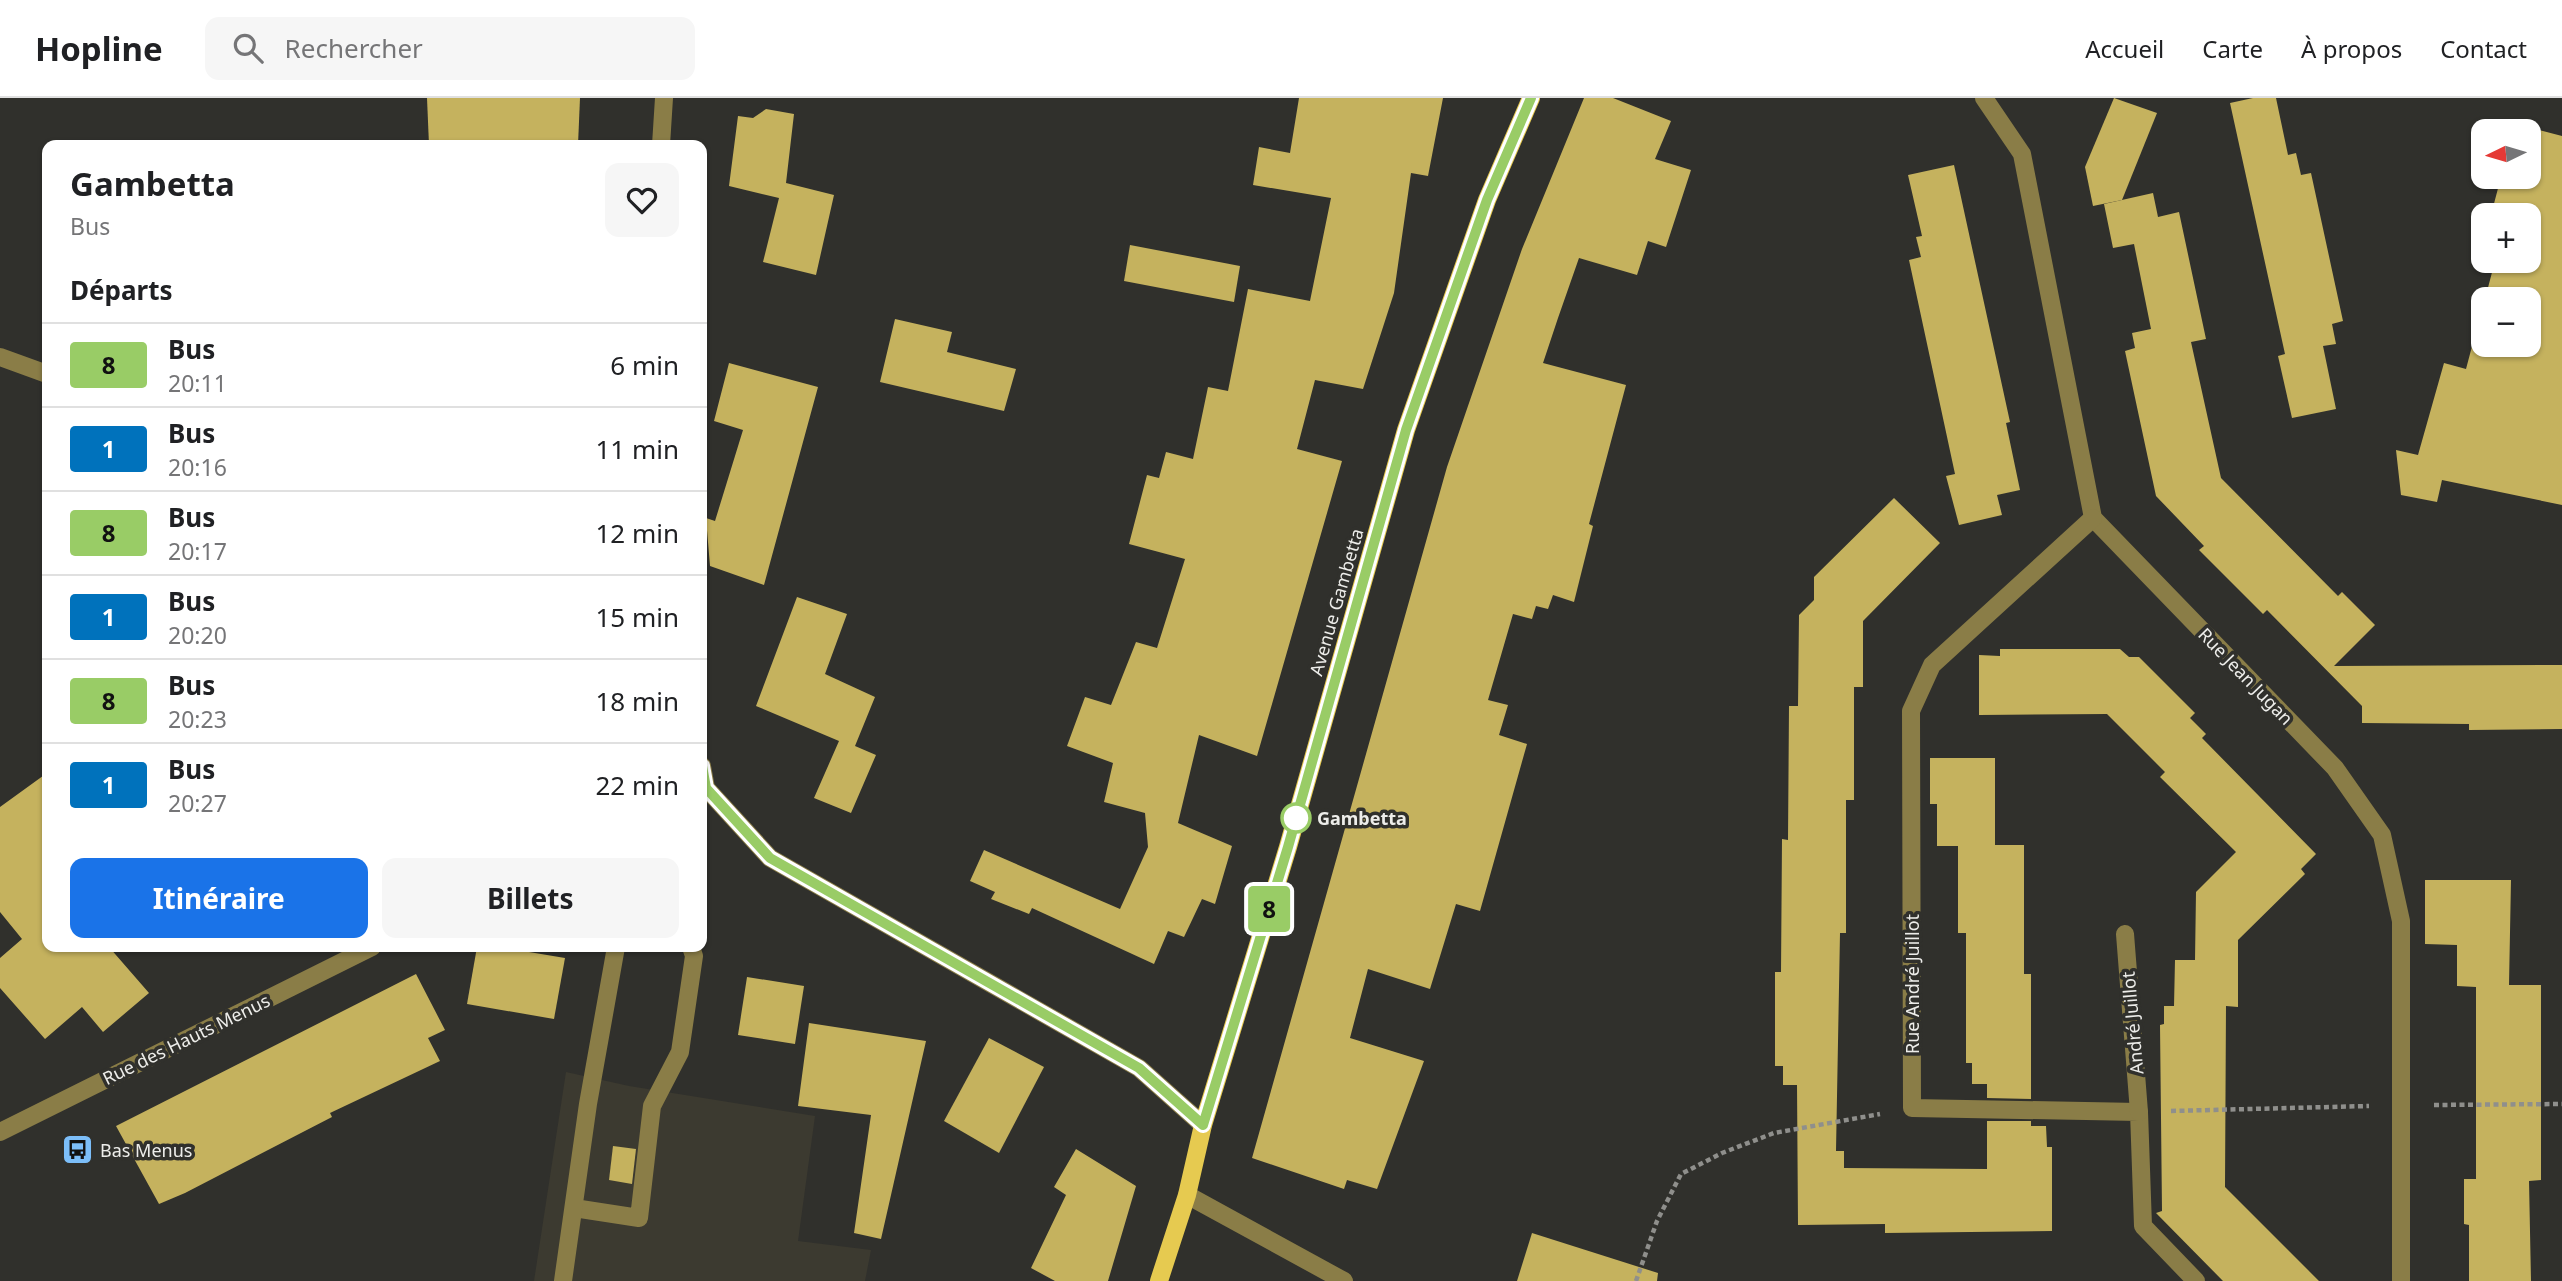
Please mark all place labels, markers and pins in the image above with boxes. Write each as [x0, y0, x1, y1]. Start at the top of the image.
marker: Gambetta [1281, 803, 1311, 833]
place label: Gambetta [1317, 806, 1407, 830]
bus stop icon: Bas Menus [60, 1133, 94, 1167]
place label: Bas Menus [100, 1138, 192, 1162]

